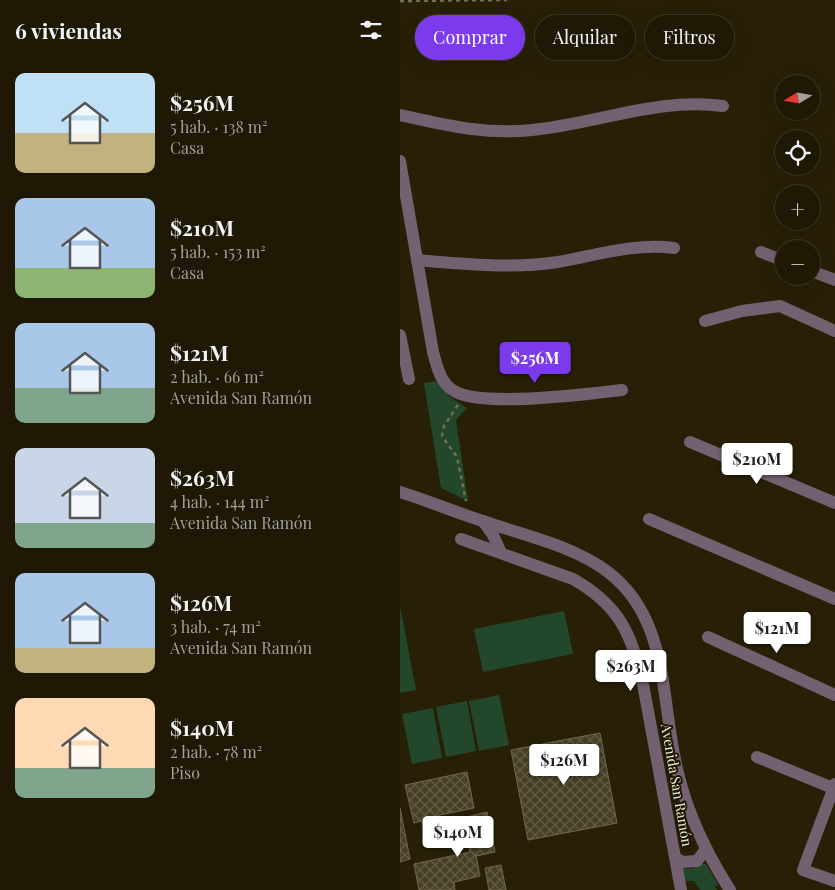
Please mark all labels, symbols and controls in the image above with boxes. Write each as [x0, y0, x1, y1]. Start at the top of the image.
chip: Comprar [415, 15, 525, 60]
chip: Alquilar [535, 15, 635, 60]
chip: Filtros [645, 15, 734, 60]
text: 6 viviendas [15, 16, 122, 44]
icon: filters [357, 16, 385, 44]
north arrow [775, 75, 820, 120]
map controls [775, 75, 820, 285]
text: $256M [170, 88, 234, 116]
icon: home [55, 93, 115, 153]
text: 5 hab. · 138 m² [170, 116, 267, 137]
button: locate [775, 130, 820, 175]
text: Casa [170, 137, 204, 158]
button: + [775, 185, 820, 230]
text: $210M [170, 213, 234, 241]
icon: home [55, 218, 115, 278]
button: − [775, 240, 820, 285]
text: 5 hab. · 153 m² [170, 241, 266, 262]
text: Casa [170, 262, 204, 283]
text: $121M [170, 338, 229, 366]
pin: $256M [500, 342, 570, 384]
icon: home [55, 343, 115, 403]
text: $256M [511, 347, 559, 368]
text: 2 hab. · 66 m² [170, 366, 264, 387]
text: Avenida San Ramón [170, 387, 312, 408]
pin: $210M [722, 442, 792, 485]
text: $210M [733, 448, 781, 469]
text: $263M [170, 463, 235, 491]
icon: home [55, 468, 115, 528]
text: 4 hab. · 144 m² [170, 491, 269, 512]
text: Avenida San Ramón [170, 512, 312, 533]
text: $126M [170, 588, 232, 616]
icon: home [55, 593, 115, 653]
pin: $121M [742, 612, 812, 654]
text: 3 hab. · 74 m² [170, 616, 261, 637]
text: $121M [755, 617, 799, 638]
text: Avenida San Ramón [170, 637, 312, 658]
pin: $263M [596, 650, 666, 692]
text: $263M [606, 655, 656, 676]
text: $140M [170, 713, 234, 741]
icon: home [55, 718, 115, 778]
street label: Avenida San Ramón [657, 721, 697, 849]
text: 2 hab. · 78 m² [170, 741, 262, 762]
pin: $126M [529, 744, 599, 786]
text: $126M [540, 749, 588, 770]
text: Piso [170, 762, 200, 783]
pin: $140M [423, 816, 493, 858]
text: $140M [434, 821, 482, 842]

